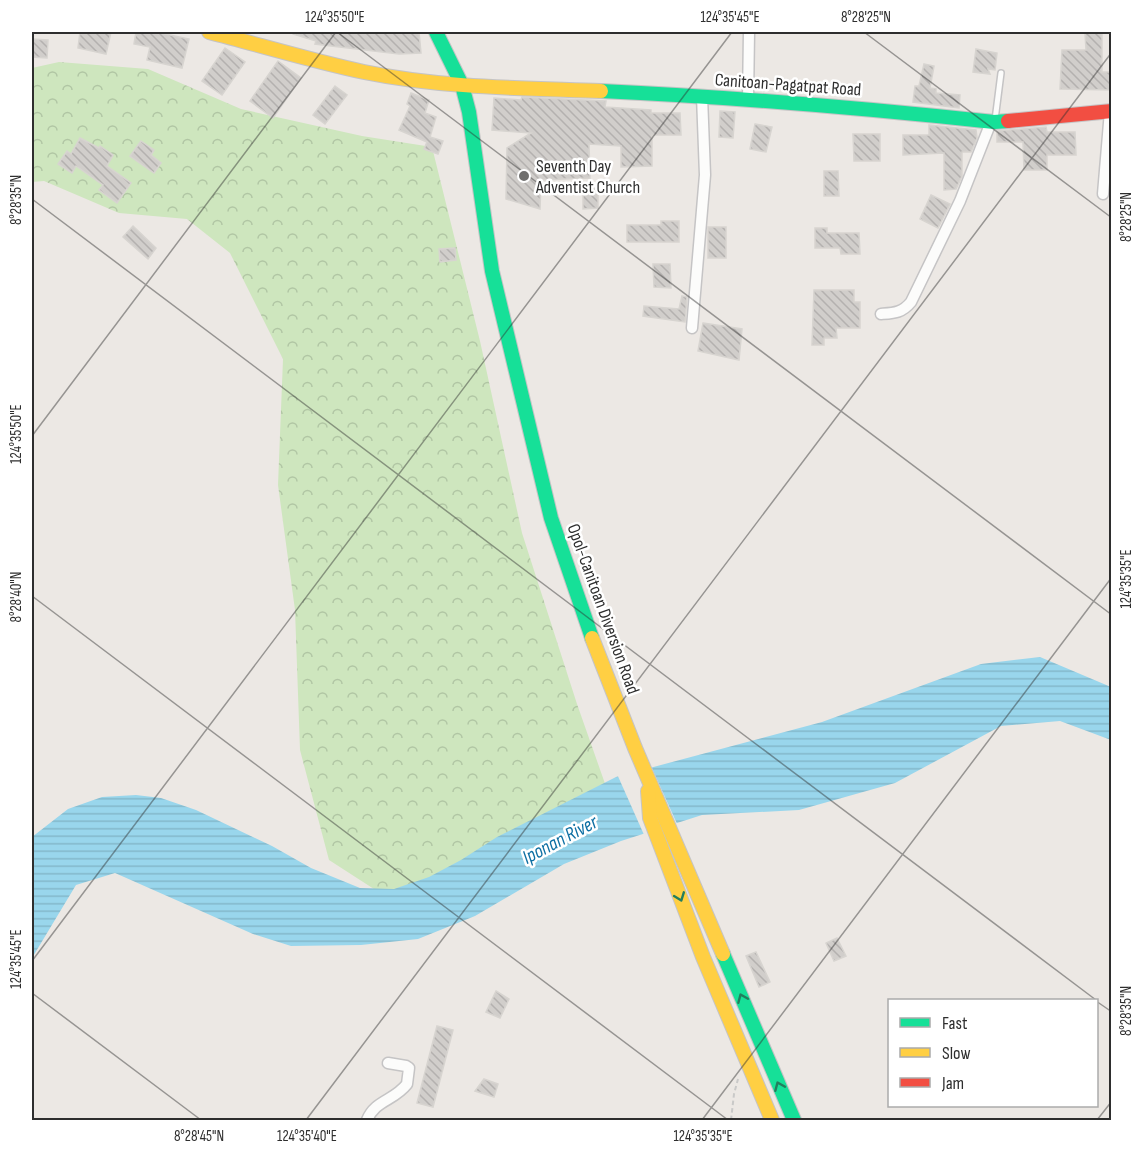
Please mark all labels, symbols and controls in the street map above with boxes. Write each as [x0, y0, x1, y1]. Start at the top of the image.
text: 124°35'50"E [305, 8, 365, 27]
text: 124°35'45"E [700, 8, 760, 27]
text: 8°28'25"N [841, 8, 891, 27]
street label: Canitoan-Pagatpat Road [714, 69, 862, 101]
place label: Seventh Day Adventist Church [535, 156, 640, 198]
marker: Seventh Day Adventist Church [517, 169, 531, 183]
text: 8°28'35"N [7, 175, 26, 225]
text: 8°28'25"N [1117, 192, 1136, 242]
text: 124°35'50"E [7, 404, 26, 464]
street label: Opol-Canitoan Diversion Road [562, 521, 644, 697]
text: 124°35'35"E [1117, 549, 1136, 609]
text: 8°28'40"N [7, 572, 26, 622]
water label: Iponan River [518, 810, 603, 870]
one-way arrow [673, 891, 685, 902]
text: 124°35'45"E [7, 929, 26, 989]
text: 8°28'35"N [1117, 986, 1136, 1036]
one-way arrow [737, 993, 749, 1004]
legend [888, 999, 1098, 1107]
text: Fast [942, 1013, 968, 1034]
text: Slow [942, 1043, 971, 1064]
text: Jam [941, 1073, 964, 1094]
one-way arrow [774, 1082, 786, 1093]
text: 8°28'45"N [174, 1127, 224, 1146]
text: 124°35'40"E [277, 1127, 337, 1146]
text: 124°35'35"E [673, 1127, 733, 1146]

